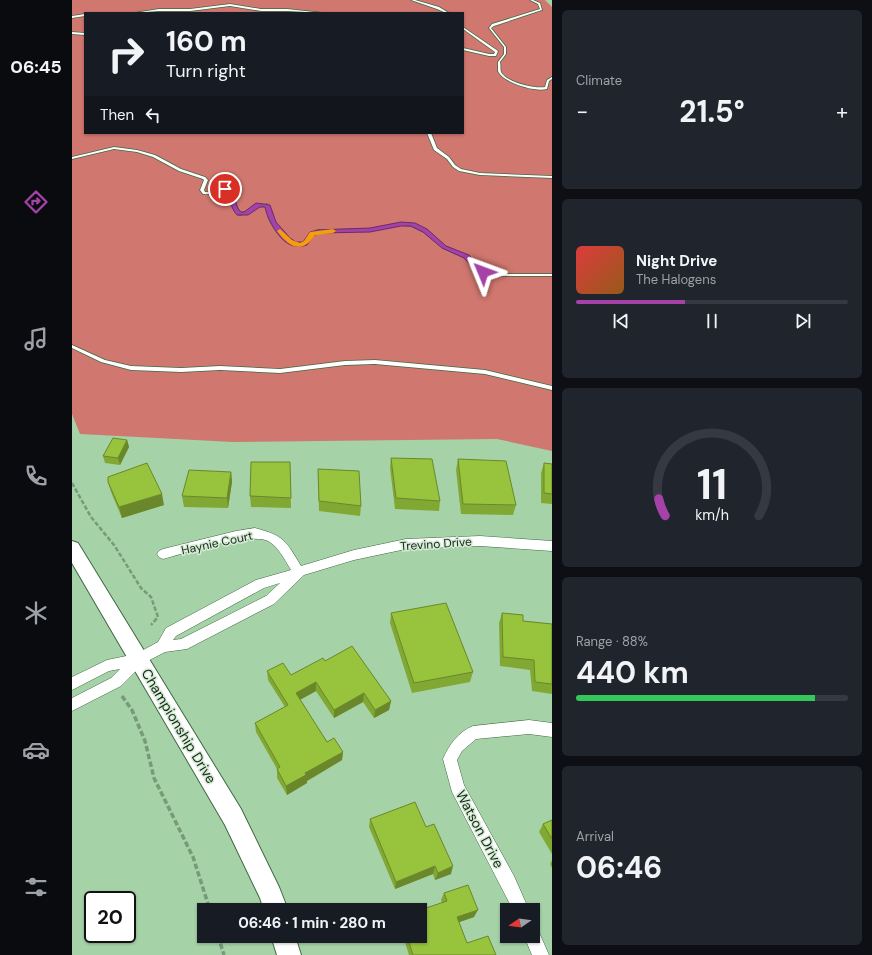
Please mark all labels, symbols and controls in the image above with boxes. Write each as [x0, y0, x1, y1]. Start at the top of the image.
text: 160 m [166, 23, 247, 60]
icon: right [100, 28, 152, 80]
text: 06:45 [10, 55, 62, 79]
text: Turn right [166, 59, 246, 83]
text: Climate [576, 72, 622, 89]
text: 21.5° [679, 92, 745, 131]
text: − [576, 97, 588, 126]
text: + [836, 97, 848, 126]
icon: left [142, 104, 164, 126]
text: Then [100, 105, 134, 125]
pin [208, 172, 242, 206]
icon: arrive [214, 178, 236, 200]
icon: directions [22, 188, 50, 216]
position arrow [462, 251, 504, 293]
text: Night Drive [636, 251, 717, 271]
text: The Halogens [636, 271, 716, 288]
icon: previous [610, 310, 632, 332]
icon: pause [701, 310, 723, 332]
icon: next [792, 310, 814, 332]
icon: music [22, 325, 50, 353]
text: 11 [697, 457, 727, 511]
icon: phone [22, 462, 50, 490]
text: km/h [695, 505, 729, 523]
street label: Haynie Court [180, 528, 255, 558]
street label: Trevino Drive [400, 534, 472, 554]
icon: climate [22, 599, 50, 627]
text: Range · 88% [576, 633, 648, 650]
text: 440 km [576, 653, 689, 692]
street label: Championship Drive [138, 665, 220, 787]
icon: car [22, 736, 50, 764]
street label: Watson Drive [452, 787, 508, 871]
text: Arrival [576, 828, 614, 845]
text: 06:46 [576, 848, 662, 887]
icon: filters [22, 873, 50, 901]
speed limit sign: 20 [84, 891, 136, 943]
north arrow [500, 903, 540, 943]
map controls [500, 903, 540, 943]
text: 06:46 · 1 min · 280 m [238, 913, 386, 933]

